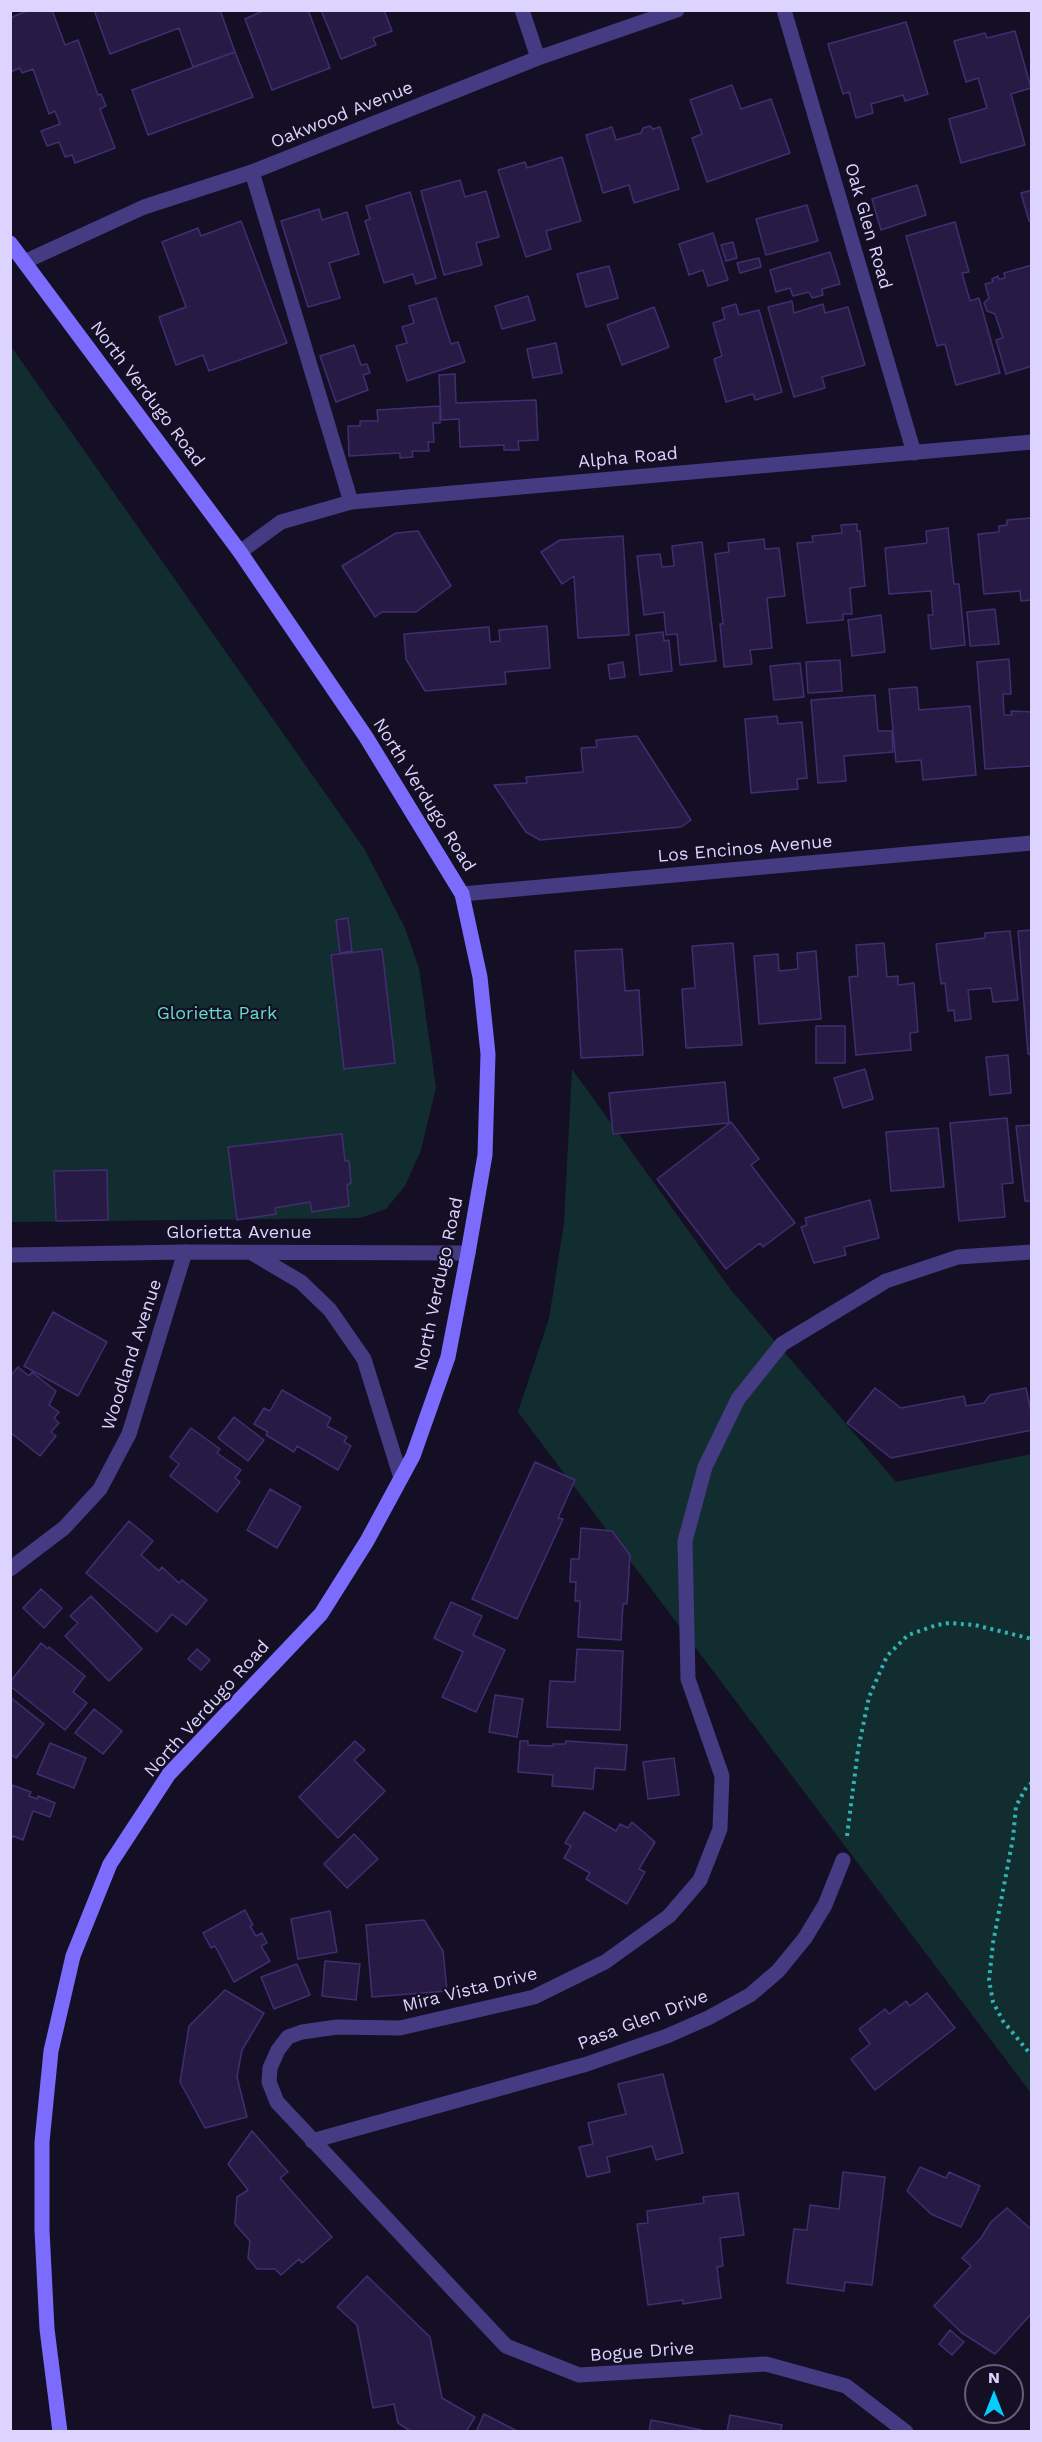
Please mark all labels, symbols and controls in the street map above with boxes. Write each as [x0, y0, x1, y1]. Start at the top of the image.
street label: Oakwood Avenue [268, 77, 416, 153]
street label: Oak Glen Road [840, 160, 896, 292]
street label: North Verdugo Road [85, 317, 209, 471]
street label: Alpha Road [577, 443, 679, 473]
street label: North Verdugo Road [368, 714, 480, 876]
street label: Los Encinos Avenue [657, 831, 833, 867]
park label: Glorietta Park [157, 1003, 277, 1025]
street label: North Verdugo Road [410, 1195, 468, 1373]
street label: Glorietta Avenue [166, 1222, 312, 1244]
street label: Woodland Avenue [97, 1277, 167, 1433]
street label: North Verdugo Road [140, 1636, 274, 1782]
street label: Mira Vista Drive [400, 1963, 540, 2017]
street label: Pasa Glen Drive [575, 1985, 711, 2055]
street label: Bogue Drive [589, 2338, 695, 2366]
north arrow [964, 2364, 1024, 2424]
text: N [988, 2368, 1000, 2387]

